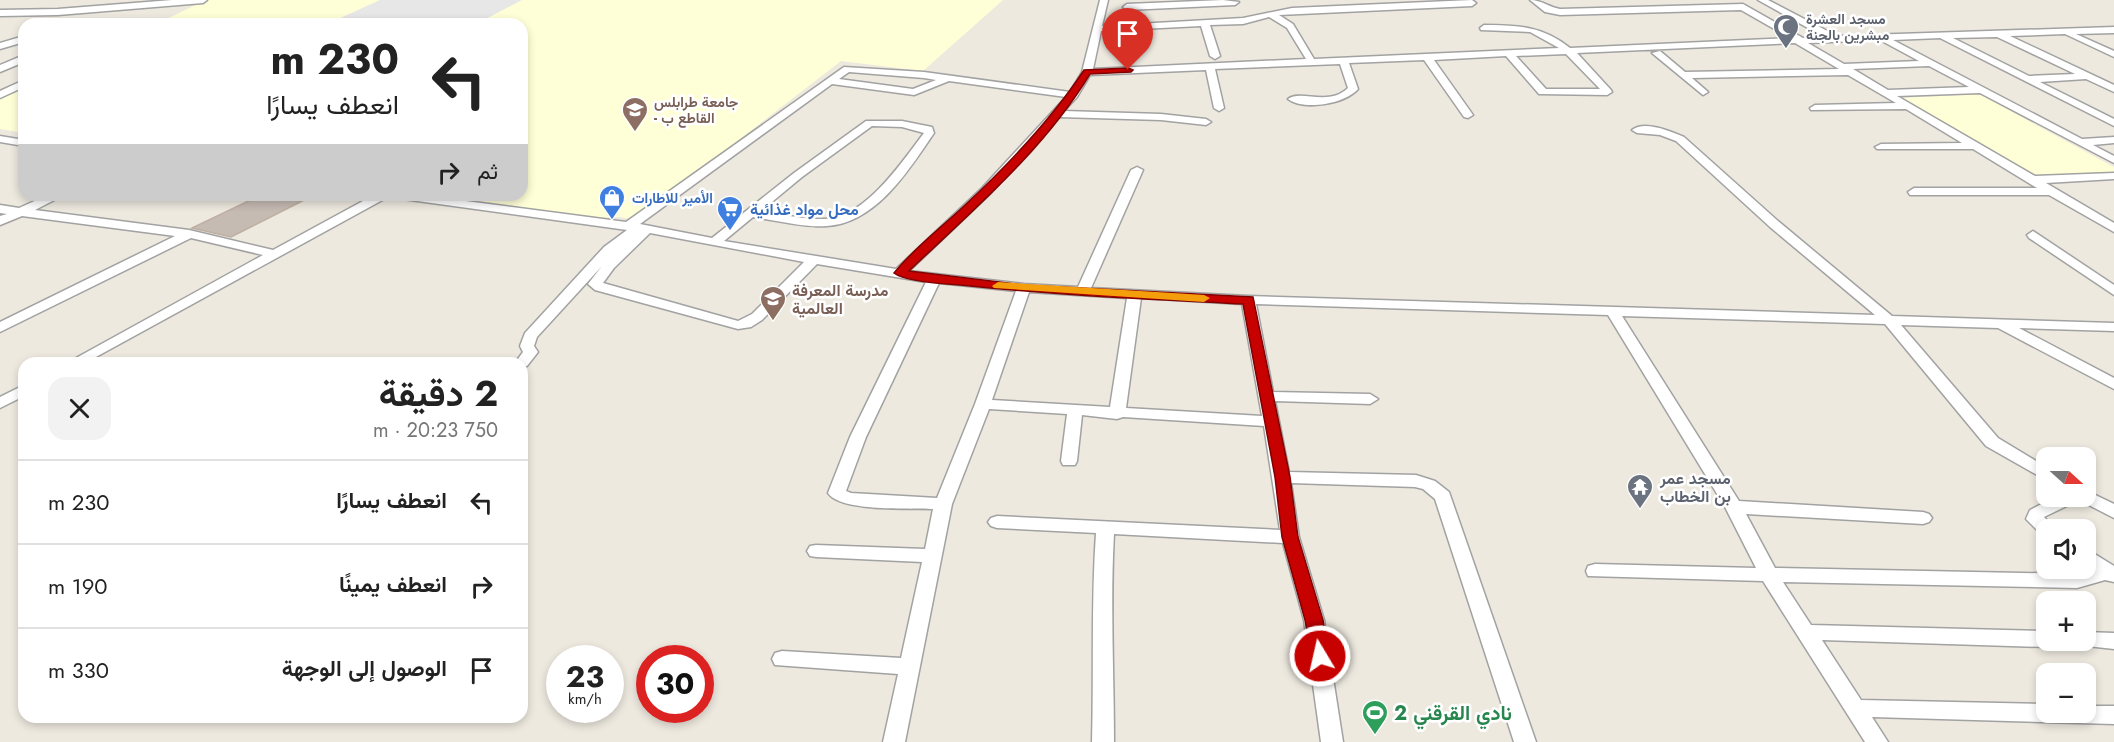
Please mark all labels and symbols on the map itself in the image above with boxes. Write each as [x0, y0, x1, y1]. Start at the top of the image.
pin [1102, 8, 1153, 70]
place label: مسجد العشرة مبشرين بالجنة [1806, 9, 1890, 45]
mosque icon: مسجد العشرة مبشرين بالجنة [1771, 12, 1801, 50]
place label: جامعة طرابلس - القاطع ب [654, 92, 739, 128]
school or university icon: جامعة طرابلس - القاطع ب [620, 95, 650, 133]
shop icon: الأمير للاطارات [597, 183, 627, 221]
place label: الأمير للاطارات [632, 188, 713, 208]
supermarket icon: محل مواد غذائية [715, 194, 745, 232]
place label: محل مواد غذائية [750, 198, 859, 221]
place label: مدرسة المعرفة العالمية [792, 279, 889, 320]
school or university icon: مدرسة المعرفة العالمية [758, 284, 788, 322]
north arrow [2036, 447, 2096, 507]
place label: مسجد عمر بن الخطاب [1659, 467, 1731, 508]
temple icon: مسجد عمر بن الخطاب [1625, 472, 1655, 510]
position arrow [1288, 624, 1352, 688]
speed limit sign: 30 [636, 645, 714, 723]
sports icon: نادي القرقني 2 [1360, 698, 1390, 736]
place label: نادي القرقني 2 [1394, 699, 1512, 730]

